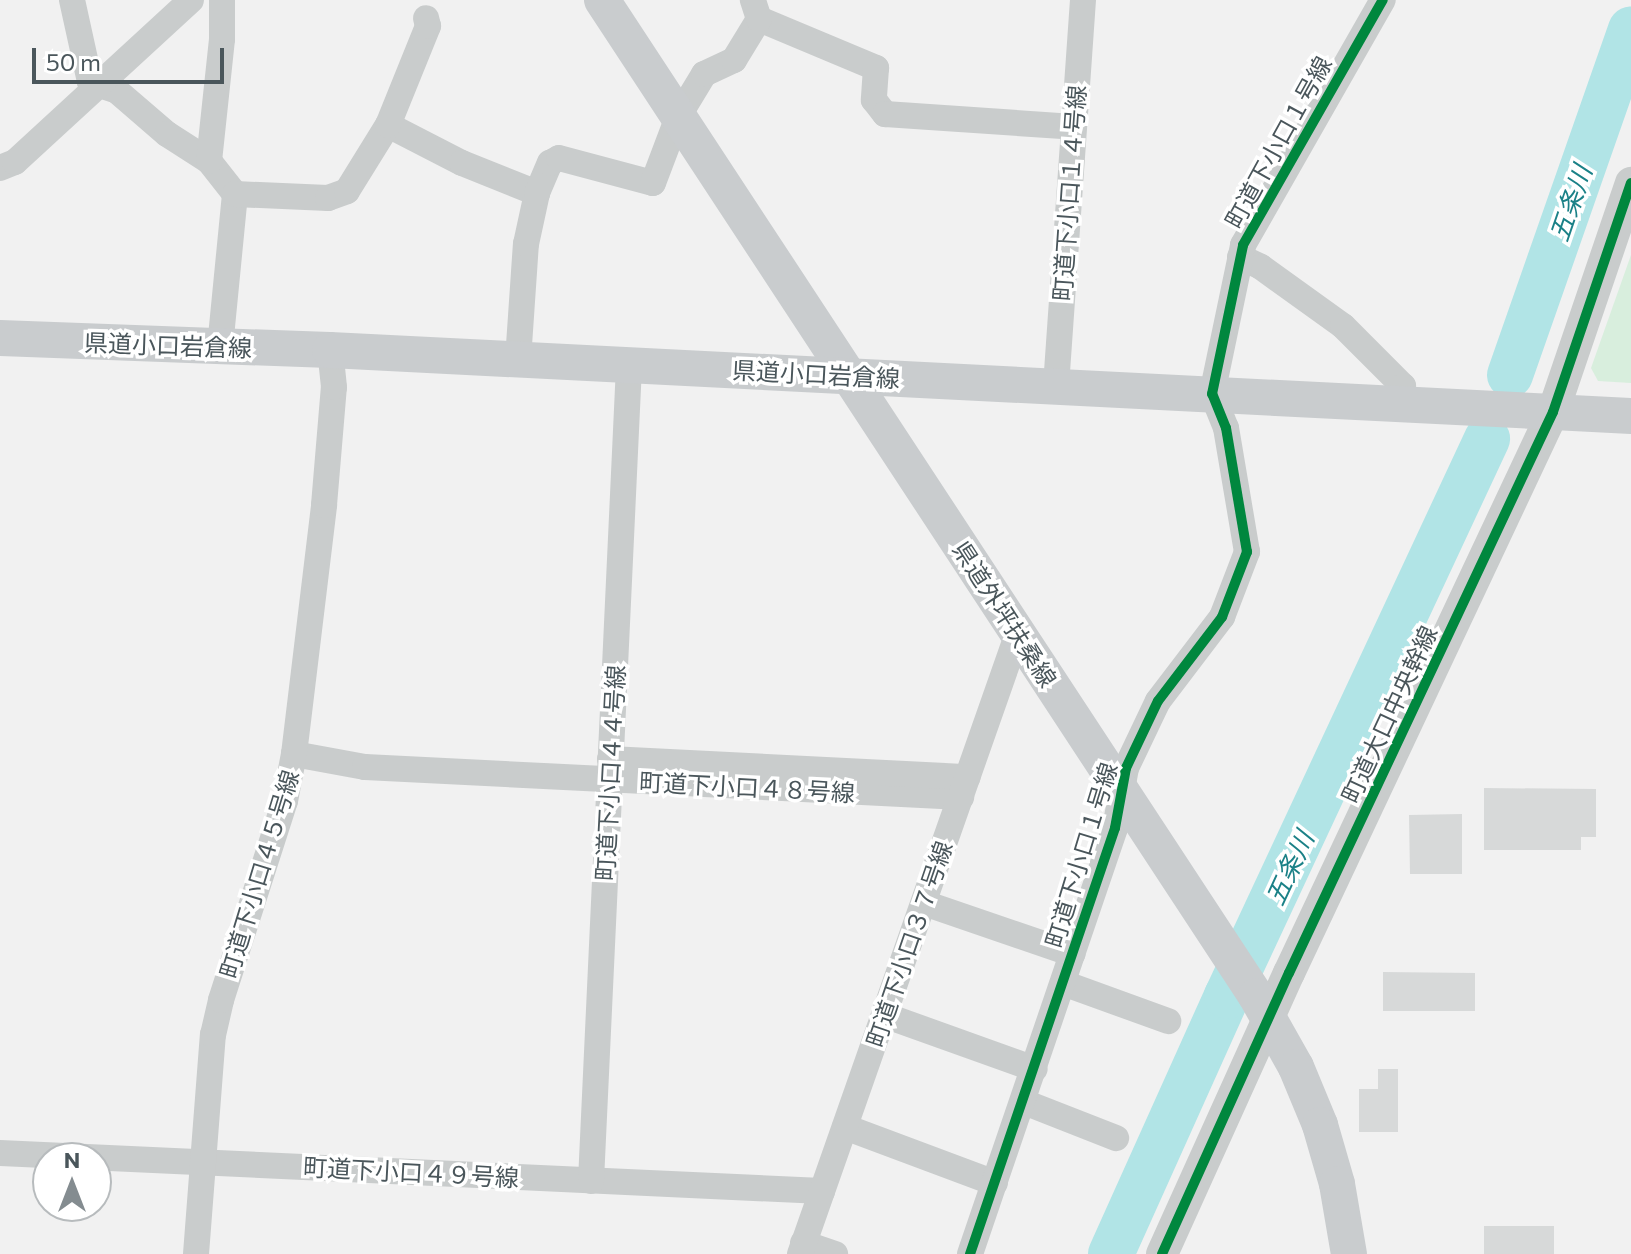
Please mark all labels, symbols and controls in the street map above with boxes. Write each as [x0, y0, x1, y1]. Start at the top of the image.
scale bar [36, 32, 228, 82]
text: 50 m [46, 47, 101, 76]
street label: 町道下小口１号線 [1219, 51, 1337, 233]
street label: 町道下小口１４号線 [1047, 84, 1091, 302]
water label: 五条川 [1543, 161, 1597, 245]
street label: 県道小口岩倉線 [84, 328, 252, 362]
street label: 県道小口岩倉線 [731, 355, 901, 393]
street label: 県道外坪扶桑線 [947, 536, 1063, 692]
street label: 町道大口中央幹線 [1335, 621, 1443, 807]
street label: 町道下小口４４号線 [590, 664, 630, 882]
street label: 町道下小口１号線 [1039, 759, 1123, 951]
street label: 町道下小口４５号線 [214, 767, 304, 981]
street label: 町道下小口４８号線 [638, 767, 856, 807]
water label: 五条川 [1258, 826, 1320, 910]
street label: 町道下小口３７号線 [860, 837, 958, 1051]
north arrow [32, 1142, 112, 1222]
text: N [64, 1146, 80, 1173]
street label: 町道下小口４９号線 [302, 1152, 520, 1192]

